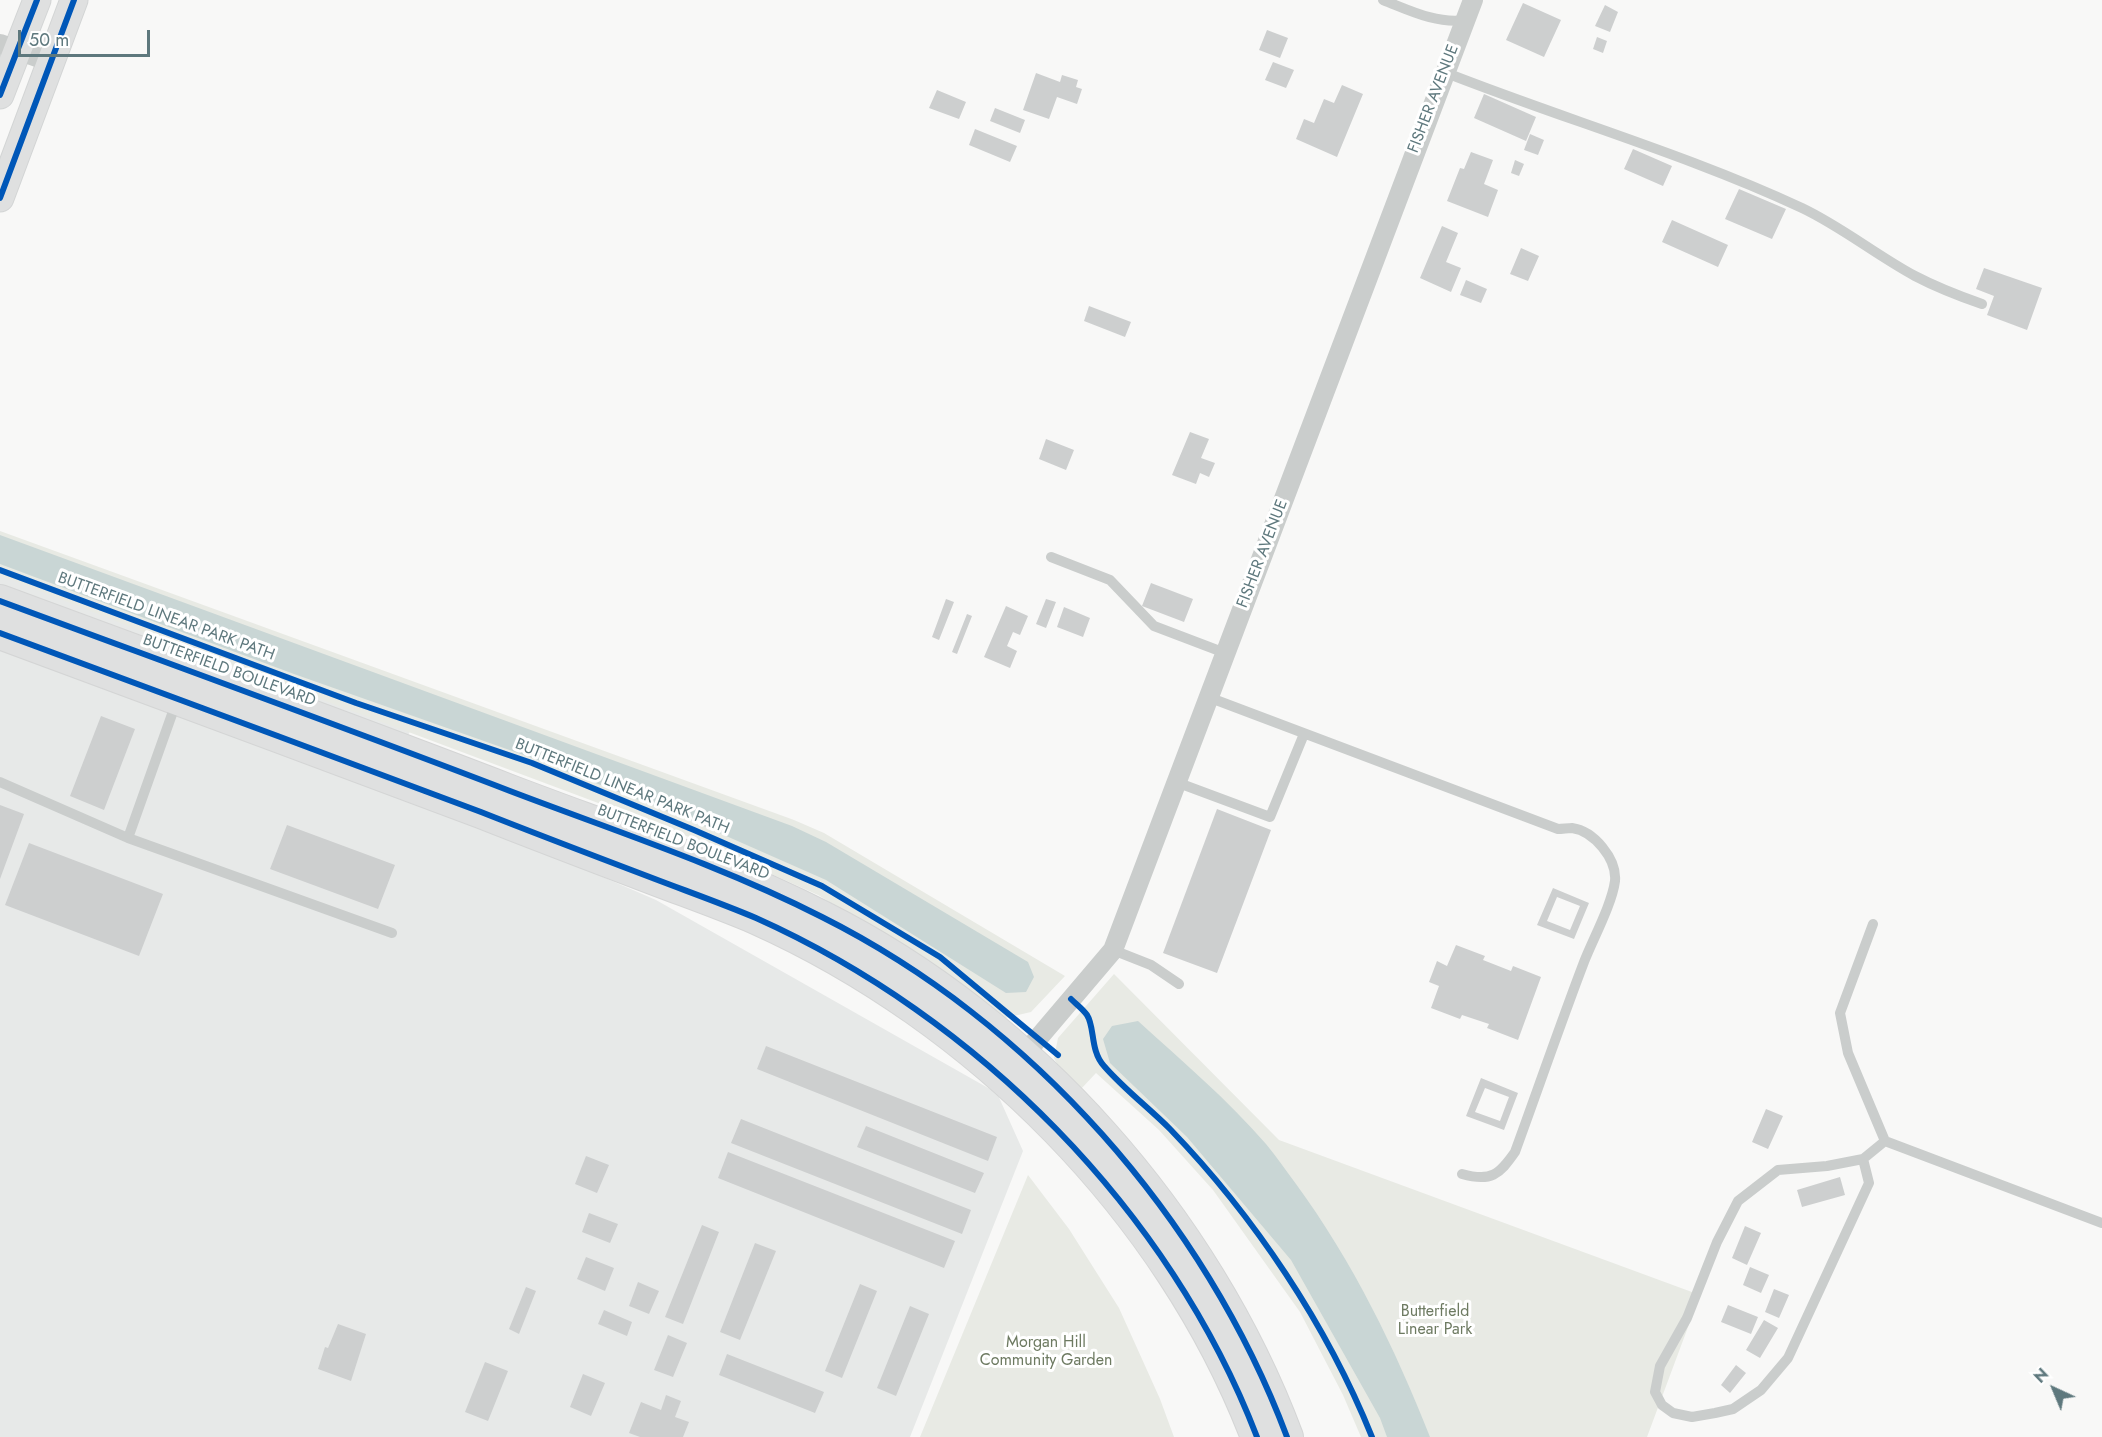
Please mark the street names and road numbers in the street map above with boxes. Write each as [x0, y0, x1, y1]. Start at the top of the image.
street label: FISHER AVENUE [1405, 42, 1463, 156]
street label: FISHER AVENUE [1234, 497, 1292, 611]
street label: BUTTERFIELD LINEAR PARK PATH [55, 569, 277, 665]
street label: BUTTERFIELD BOULEVARD [140, 631, 318, 711]
street label: BUTTERFIELD LINEAR PARK PATH [512, 735, 732, 839]
street label: BUTTERFIELD BOULEVARD [594, 801, 772, 885]

